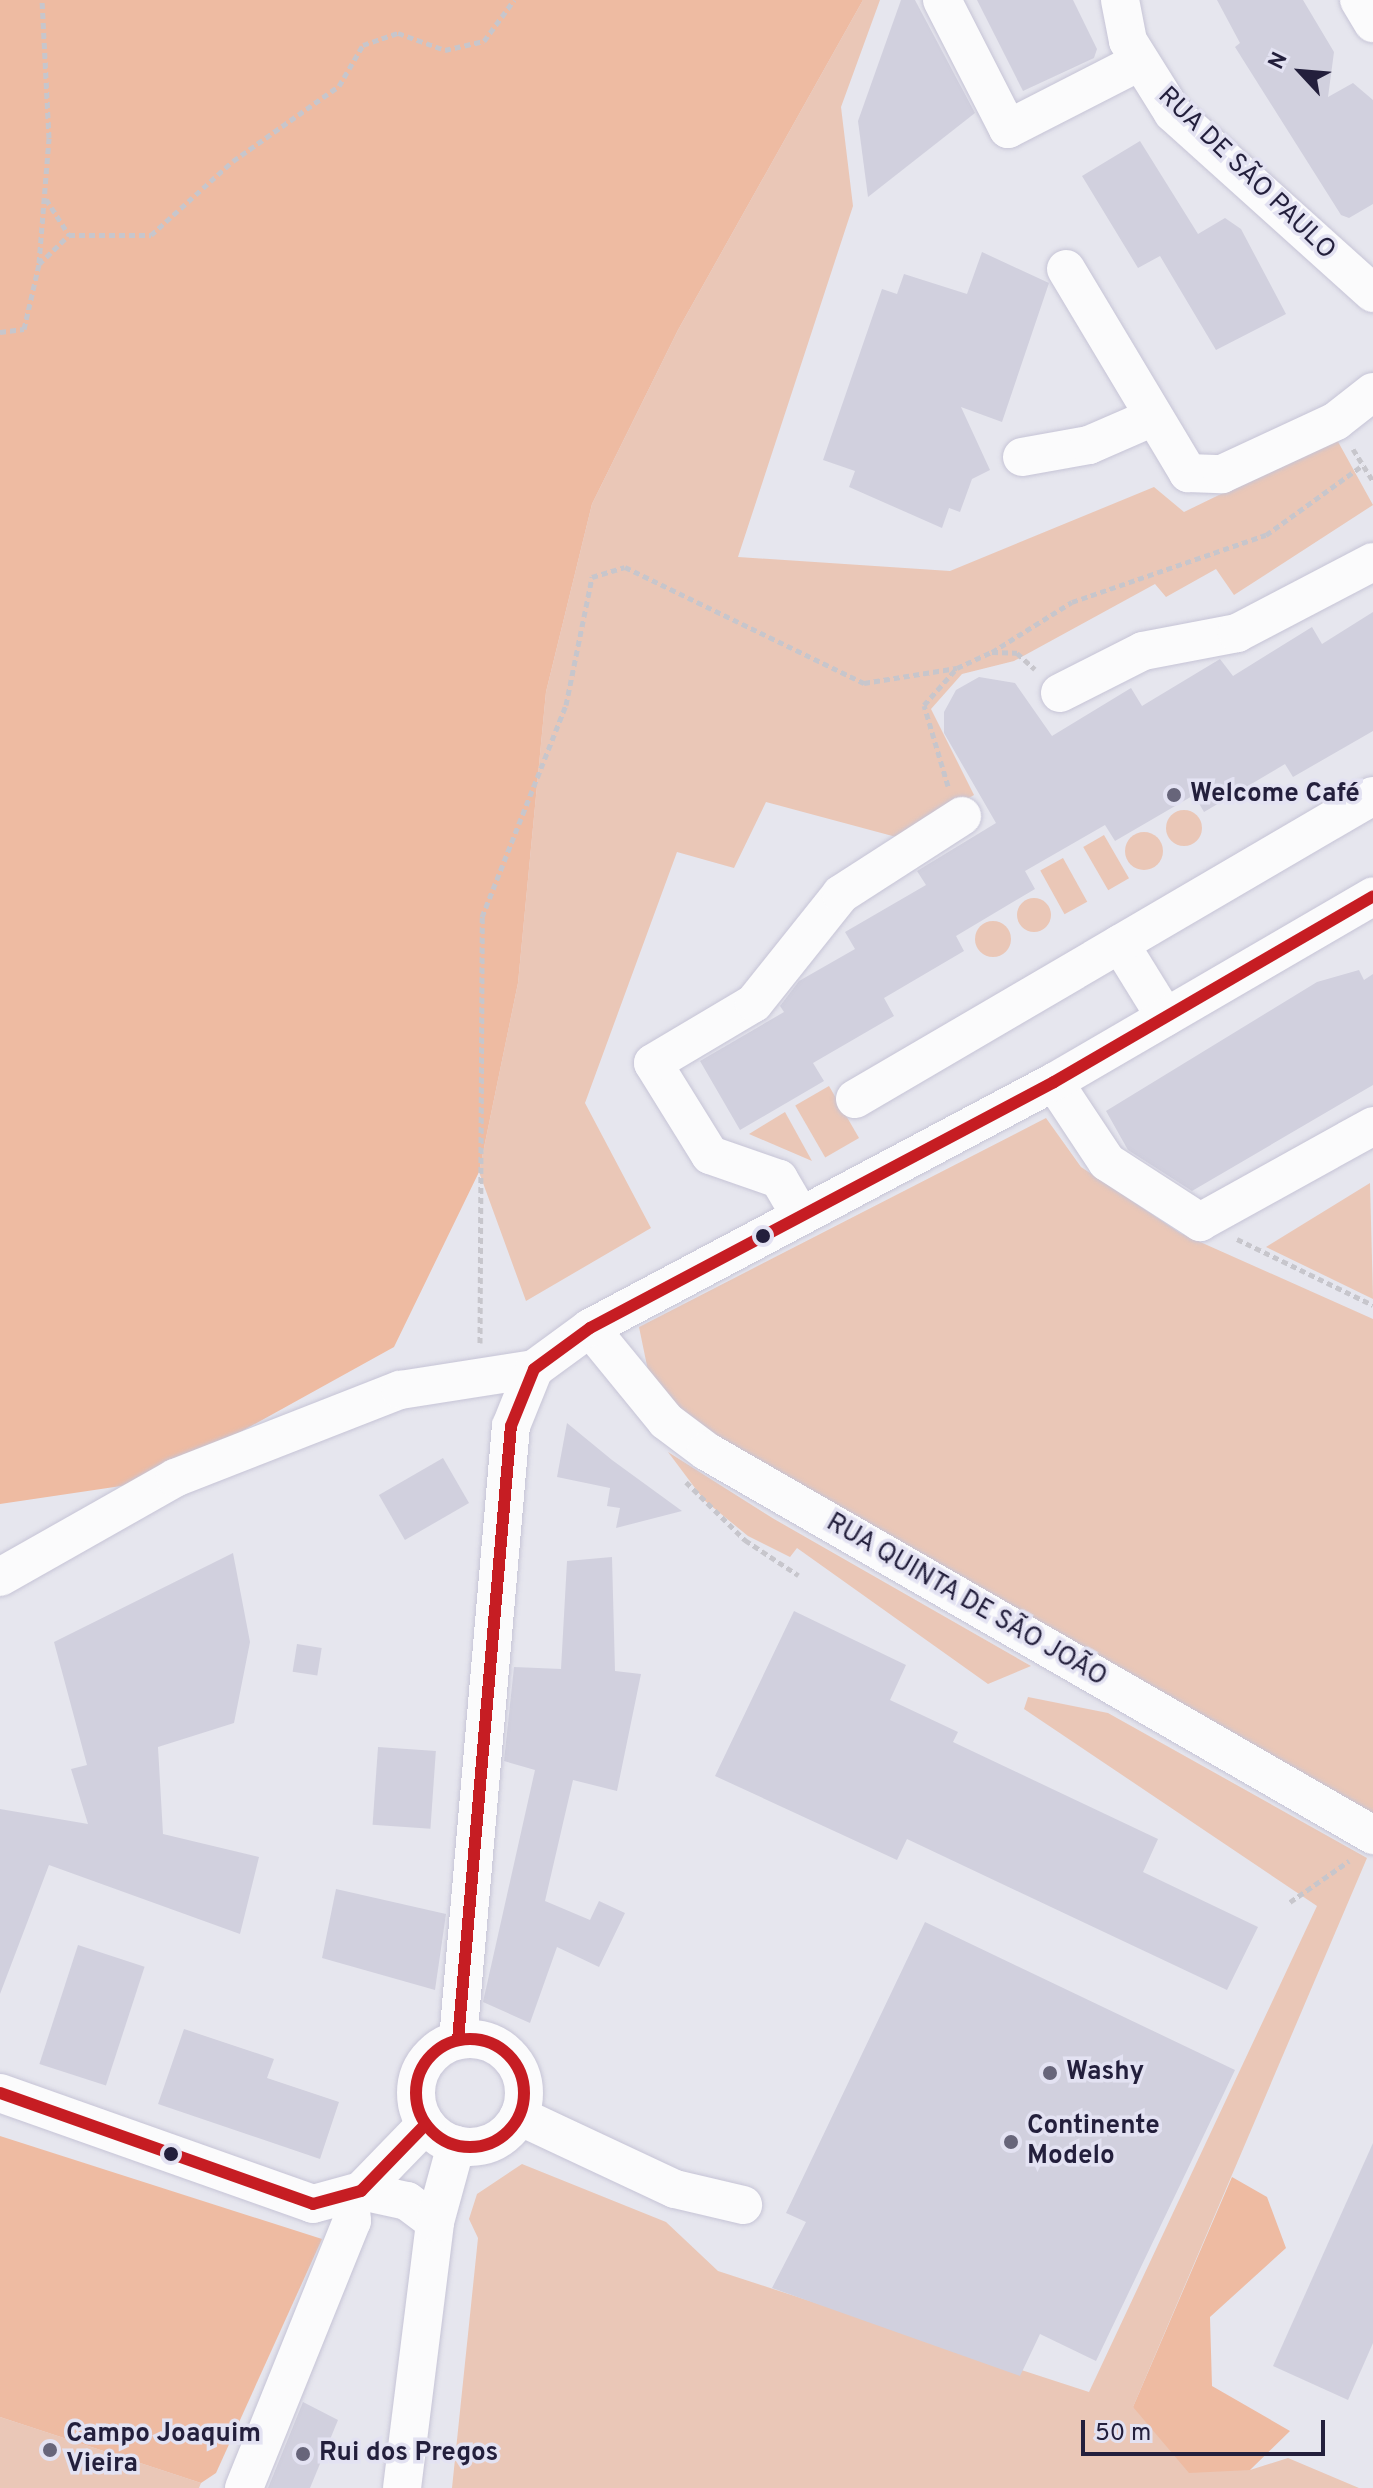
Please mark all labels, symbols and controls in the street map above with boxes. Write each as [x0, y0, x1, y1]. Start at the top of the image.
north arrow [1261, 32, 1341, 112]
text: N [1263, 48, 1295, 74]
street label: RUA DE SÃO PAULO [1150, 81, 1342, 267]
place label: Welcome Café [1190, 779, 1360, 811]
marker: Welcome Café [1165, 786, 1183, 804]
unlabelled marker [755, 1228, 771, 1244]
street label: RUA QUINTA DE SÃO JOÃO [819, 1507, 1113, 1695]
place label: Washy [1066, 2057, 1144, 2089]
marker: Washy [1041, 2064, 1059, 2082]
place label: Continente Modelo [1027, 2111, 1160, 2172]
marker: Continente Modelo [1002, 2133, 1020, 2151]
unlabelled marker [163, 2146, 179, 2162]
scale bar [1085, 2404, 1329, 2454]
place label: Campo Joaquim Vieira [66, 2419, 261, 2480]
text: 50 m [1095, 2419, 1151, 2449]
place label: Rui dos Pregos [319, 2438, 498, 2470]
marker: Campo Joaquim Vieira [41, 2441, 59, 2459]
marker: Rui dos Pregos [294, 2445, 312, 2463]

